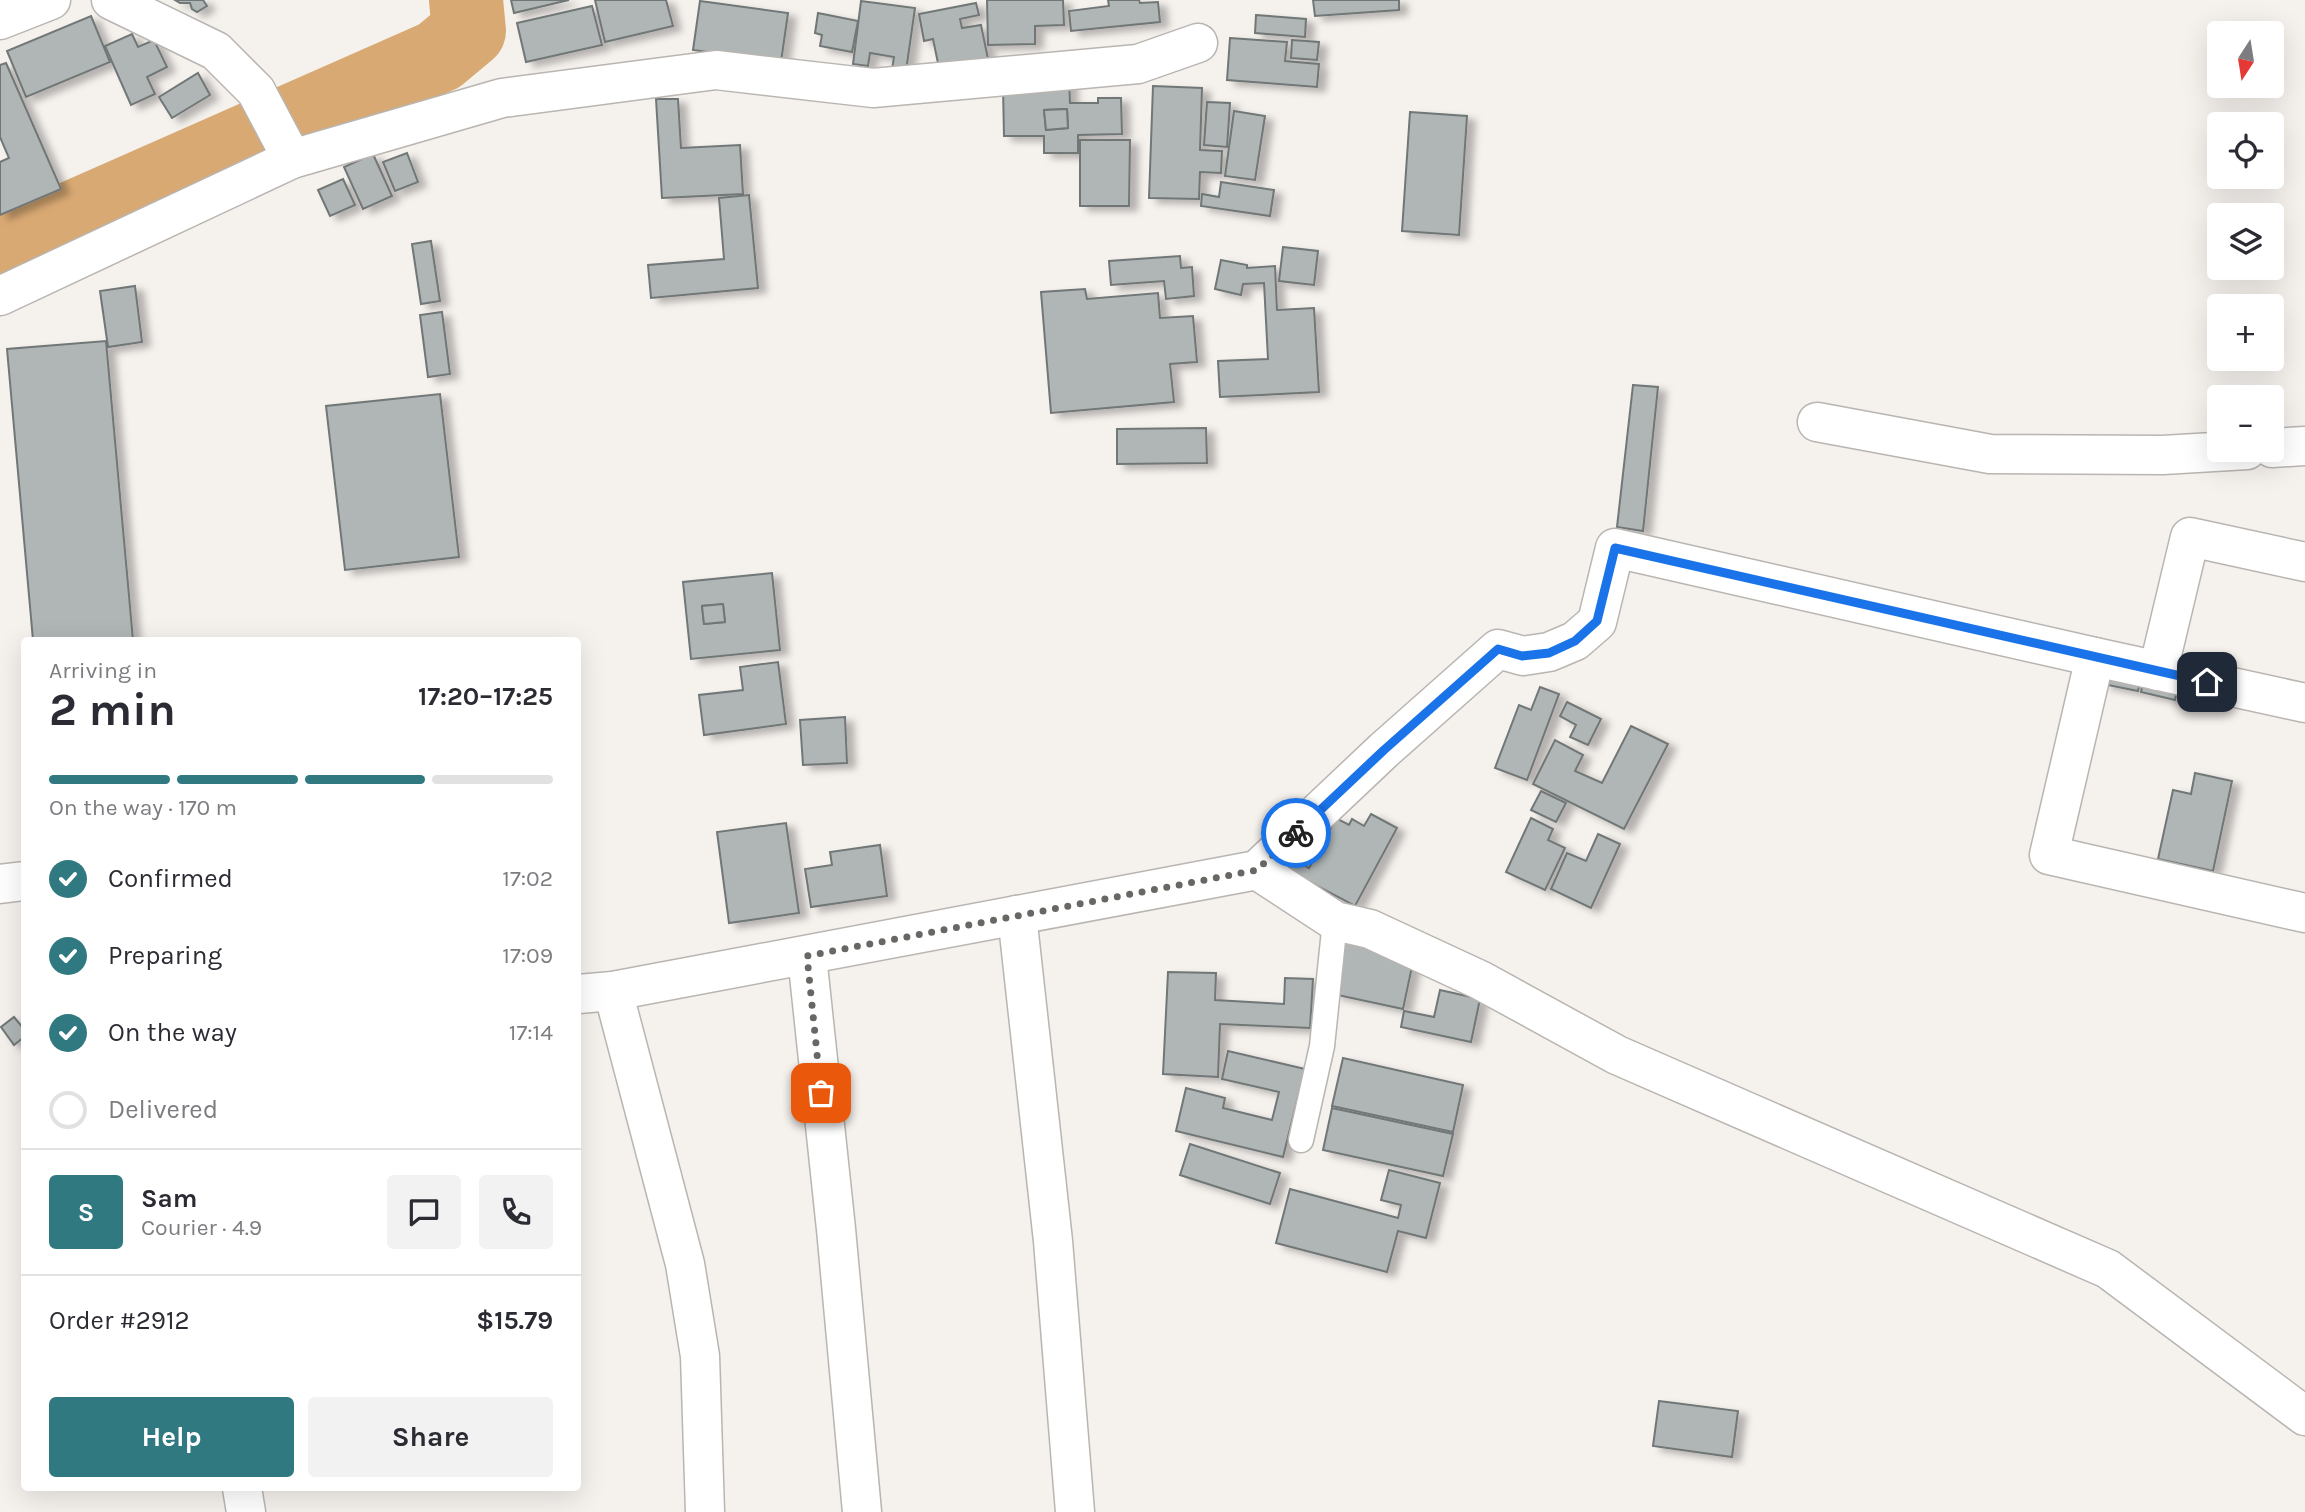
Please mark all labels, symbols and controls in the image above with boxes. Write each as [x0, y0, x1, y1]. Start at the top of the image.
north arrow [2207, 21, 2284, 98]
map controls [2207, 21, 2284, 462]
button: locate [2207, 112, 2284, 189]
button: layers [2207, 203, 2284, 280]
button: + [2207, 294, 2284, 371]
button: − [2207, 385, 2284, 462]
pin [2177, 652, 2237, 712]
text: Arriving in [49, 657, 157, 684]
icon: home [2188, 663, 2226, 701]
text: 17:20–17:25 [418, 681, 553, 712]
text: 2 min [49, 683, 176, 737]
text: On the way · 170 m [49, 794, 237, 821]
courier [1261, 798, 1331, 868]
icon: bike [1277, 814, 1315, 852]
icon: check [49, 860, 87, 898]
text: Confirmed [108, 863, 233, 894]
text: 17:02 [502, 865, 553, 892]
icon: check [49, 937, 87, 975]
text: Preparing [108, 940, 222, 971]
text: 17:09 [502, 942, 553, 969]
icon: check [49, 1014, 87, 1052]
text: On the way [108, 1017, 237, 1048]
text: 17:14 [509, 1019, 553, 1046]
pin [791, 1063, 851, 1123]
icon: bag [802, 1074, 840, 1112]
text: Delivered [108, 1094, 218, 1125]
button: chat [387, 1175, 461, 1249]
button: phone [479, 1175, 553, 1249]
text: Sam [141, 1183, 197, 1214]
text: S [78, 1197, 94, 1228]
text: Courier · 4.9 [141, 1214, 262, 1241]
text: Order #2912 [49, 1305, 190, 1336]
text: $15.79 [476, 1305, 553, 1336]
button: Help [49, 1397, 294, 1477]
button: Share [308, 1397, 553, 1477]

